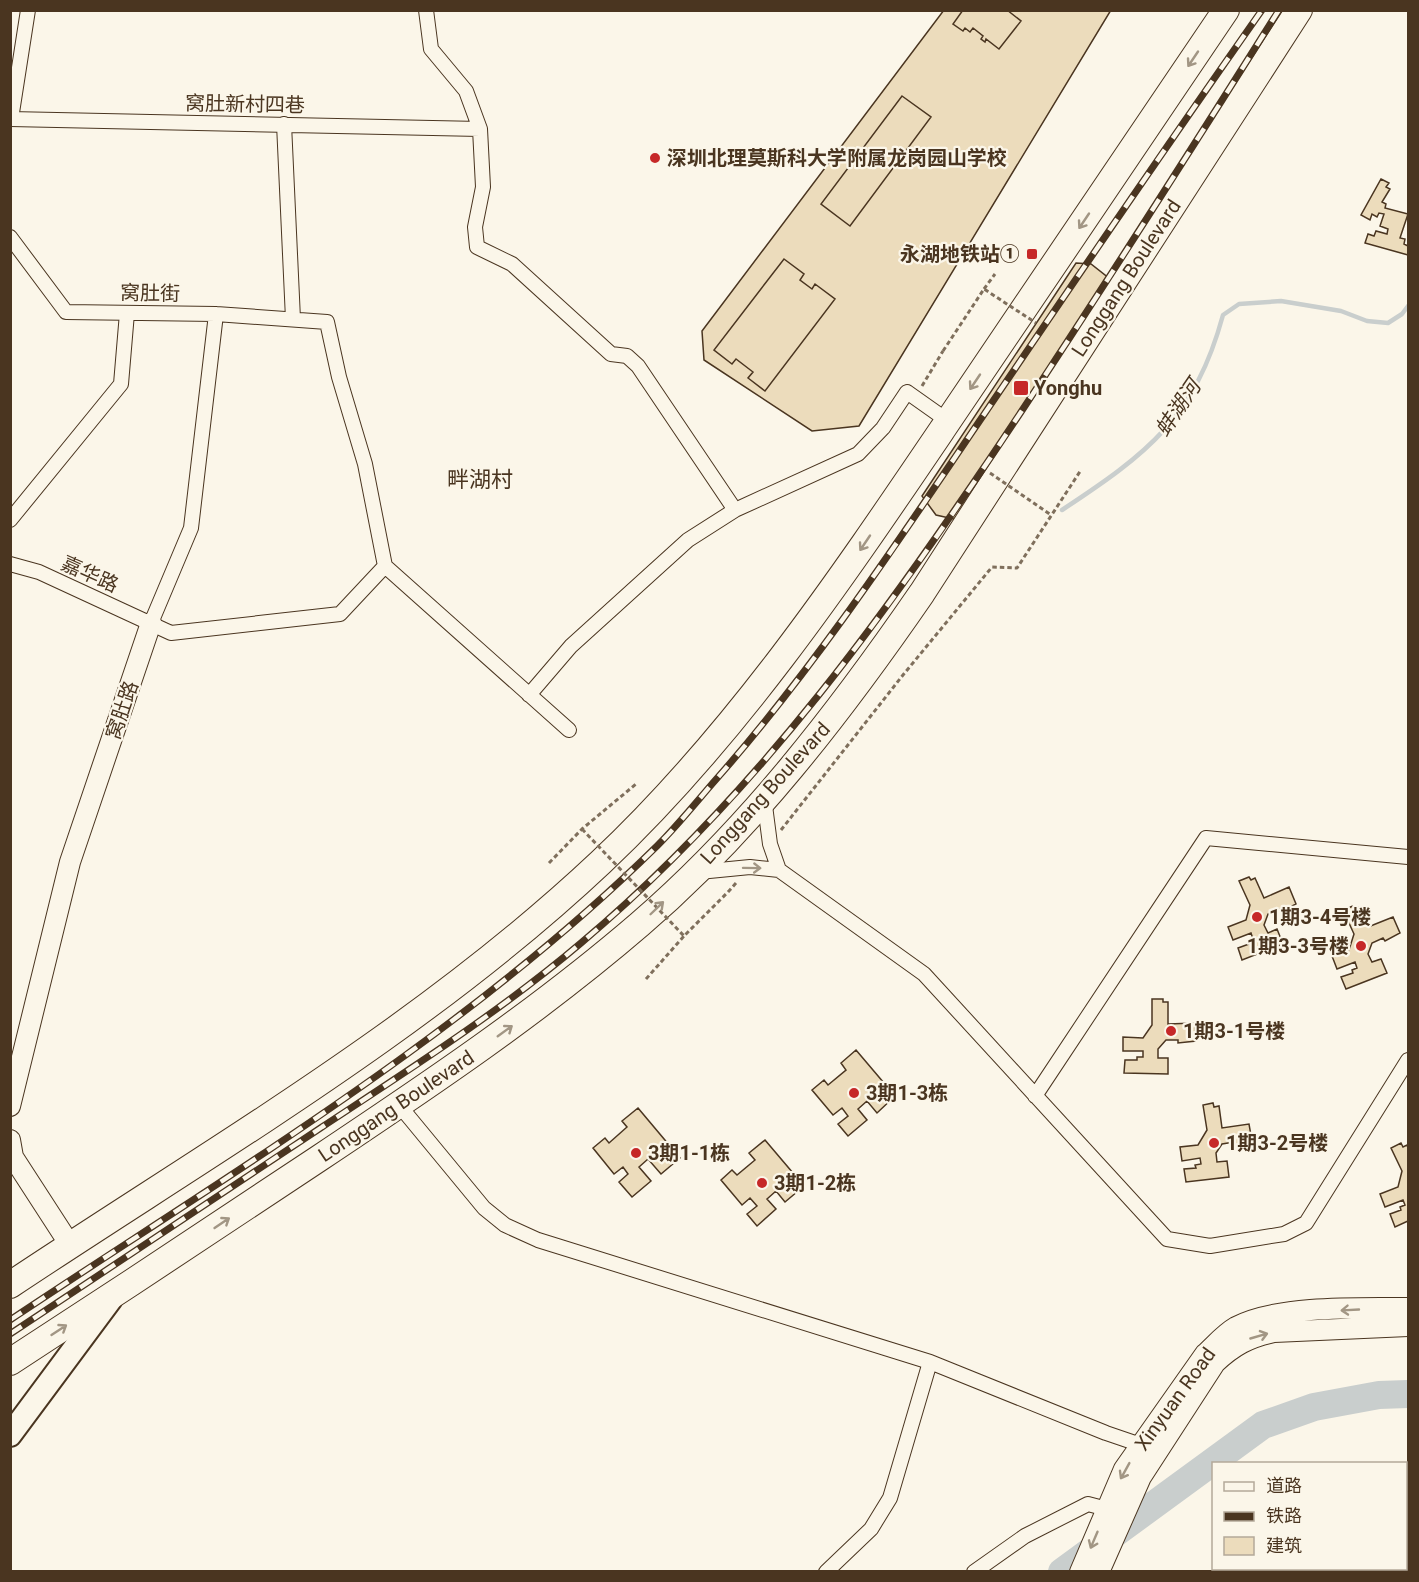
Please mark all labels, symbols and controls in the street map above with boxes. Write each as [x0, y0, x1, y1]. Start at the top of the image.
one-way arrow [1187, 50, 1199, 67]
street label: 窝肚新村四巷 [185, 91, 305, 117]
place label: 深圳北理莫斯科大学附属龙岗园山学校 [667, 146, 1007, 170]
marker: 深圳北理莫斯科大学附属龙岗园山学校 [648, 151, 662, 165]
street label: Longgang Boulevard [1066, 195, 1186, 361]
one-way arrow [1078, 212, 1090, 228]
place label: 永湖地铁站① [900, 242, 1020, 266]
marker: 永湖地铁站① [1025, 247, 1039, 261]
street label: 窝肚街 [120, 280, 180, 306]
water label: 蚌湖河 [1150, 372, 1208, 441]
one-way arrow [968, 373, 980, 390]
place label: Yonghu [1034, 376, 1102, 400]
marker: Yonghu [1012, 379, 1030, 397]
district label: 畔湖村 [447, 467, 513, 492]
one-way arrow [859, 535, 871, 551]
street label: 嘉华路 [58, 551, 122, 597]
street label: 窝肚路 [101, 678, 143, 742]
street label: Longgang Boulevard [695, 717, 835, 869]
one-way arrow [742, 862, 761, 874]
one-way arrow [649, 901, 664, 915]
place label: 1期3-4号楼 [1269, 905, 1371, 929]
marker: 1期3-4号楼 [1250, 910, 1264, 924]
place label: 1期3-3号楼 [1247, 934, 1349, 958]
marker: 1期3-3号楼 [1354, 939, 1368, 953]
place label: 1期3-1号楼 [1183, 1019, 1285, 1043]
one-way arrow [497, 1024, 513, 1037]
marker: 1期3-1号楼 [1164, 1024, 1178, 1038]
street label: Longgang Boulevard [314, 1045, 478, 1167]
place label: 3期1-3栋 [866, 1081, 948, 1105]
marker: 3期1-3栋 [847, 1086, 861, 1100]
place label: 1期3-2号楼 [1226, 1131, 1328, 1155]
marker: 1期3-2号楼 [1207, 1136, 1221, 1150]
place label: 3期1-1栋 [648, 1141, 730, 1165]
marker: 3期1-1栋 [629, 1146, 643, 1160]
place label: 3期1-2栋 [774, 1171, 856, 1195]
marker: 3期1-2栋 [755, 1176, 769, 1190]
one-way arrow [213, 1216, 230, 1228]
one-way arrow [1341, 1304, 1361, 1315]
one-way arrow [51, 1324, 67, 1336]
one-way arrow [1249, 1329, 1268, 1341]
street label: Xinyuan Road [1130, 1343, 1220, 1455]
one-way arrow [1119, 1462, 1131, 1479]
legend [1212, 1462, 1407, 1570]
text: 道路 [1266, 1475, 1302, 1496]
text: 铁路 [1266, 1505, 1302, 1526]
one-way arrow [1087, 1531, 1099, 1549]
text: 建筑 [1266, 1535, 1302, 1556]

